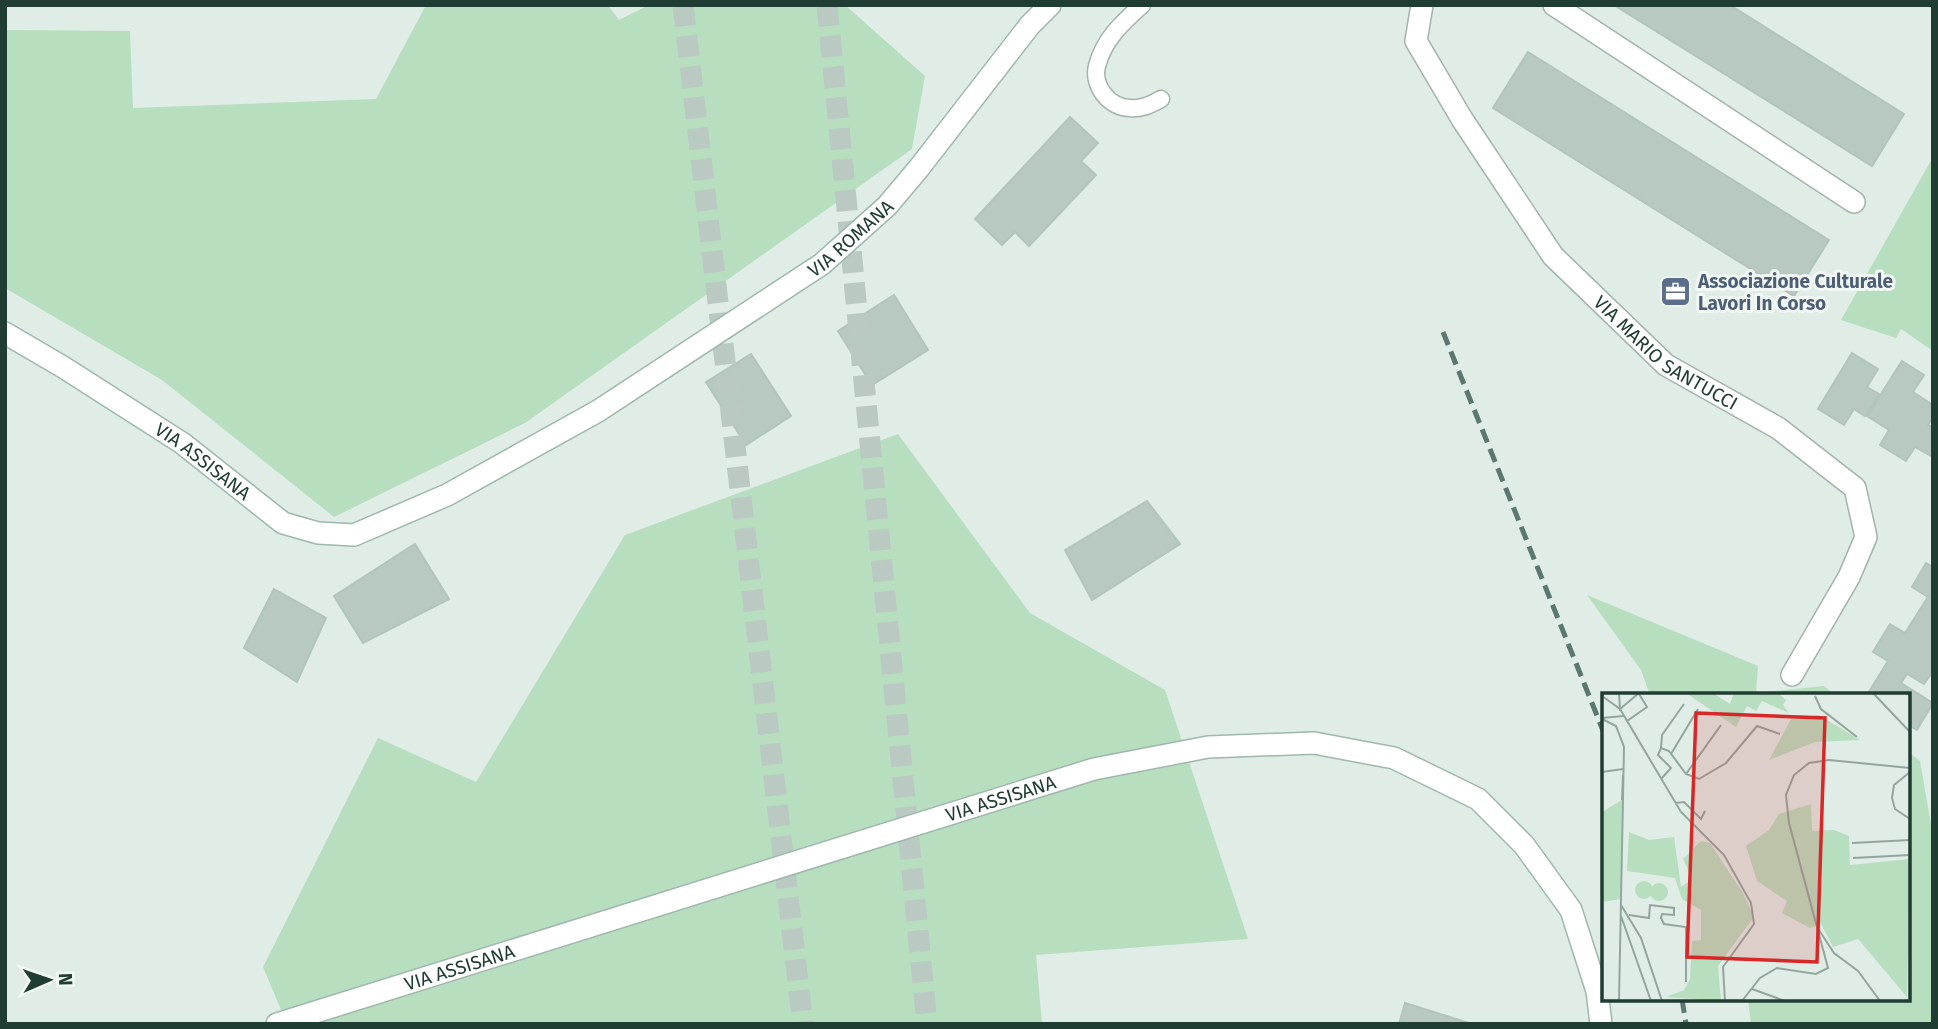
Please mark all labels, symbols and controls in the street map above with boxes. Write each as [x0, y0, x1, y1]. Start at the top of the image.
street label: VIA ROMANA [804, 195, 898, 282]
place label: Associazione Culturale Lavori In Corso [1697, 270, 1893, 315]
office icon: Associazione Culturale Lavori In Corso [1658, 275, 1692, 309]
street label: VIA MARIO SANTUCCI [1589, 291, 1742, 415]
street label: VIA ASSISANA [151, 418, 255, 505]
inset map [1602, 693, 1910, 1001]
street label: VIA ASSISANA [943, 771, 1059, 827]
street label: VIA ASSISANA [402, 940, 517, 996]
north arrow [14, 945, 84, 1015]
text: N [54, 973, 77, 986]

